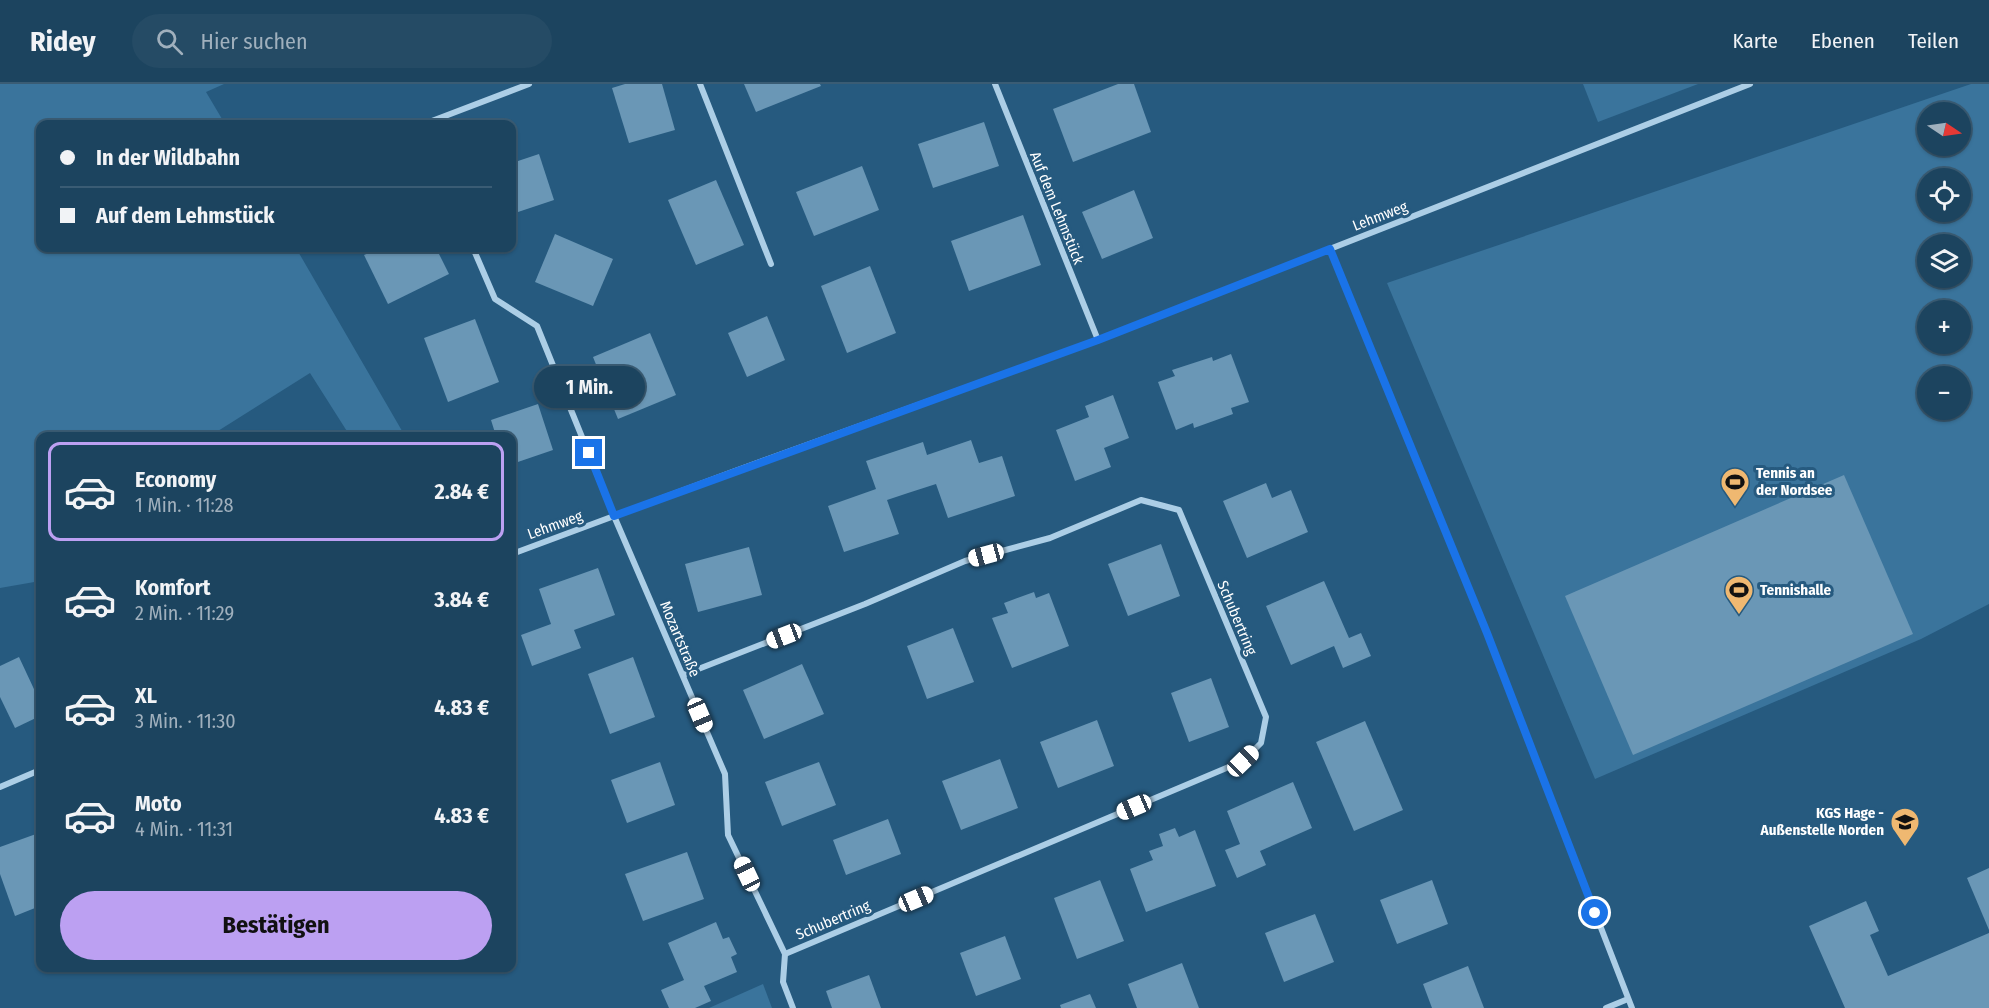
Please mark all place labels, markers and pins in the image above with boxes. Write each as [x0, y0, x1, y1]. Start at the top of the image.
place label: Tennis an der Nordsee [1756, 464, 1833, 499]
sports icon: Tennis an der Nordsee [1719, 466, 1751, 508]
sports icon: Tennishalle [1723, 574, 1755, 616]
place label: Tennishalle [1760, 581, 1832, 599]
place label: KGS Hage - Außenstelle Norden [1760, 804, 1884, 839]
school or university icon: KGS Hage - Außenstelle Norden [1889, 806, 1921, 848]

